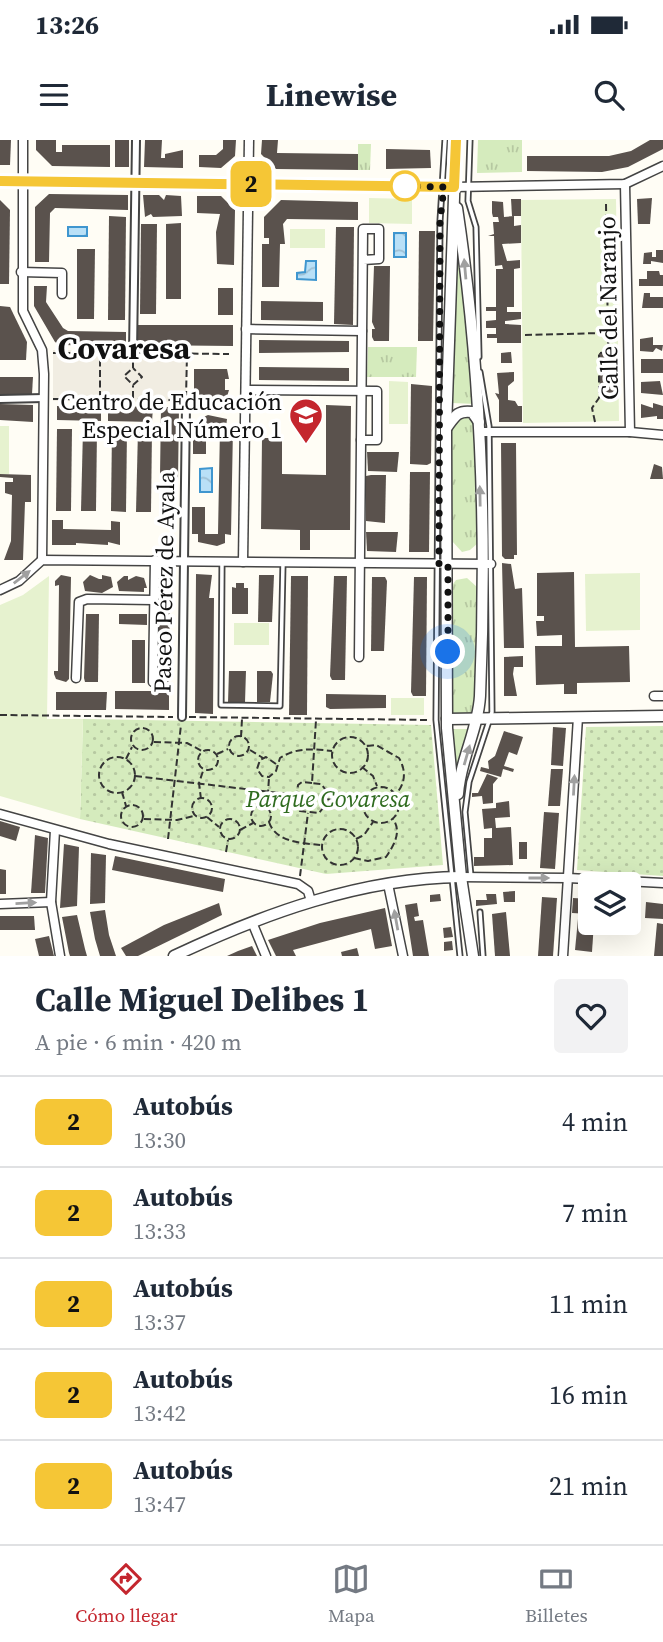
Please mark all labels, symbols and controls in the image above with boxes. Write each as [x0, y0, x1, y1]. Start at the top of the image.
text: 13:26 [35, 7, 99, 43]
text: Linewise [266, 73, 397, 117]
icon: menu [35, 76, 73, 114]
icon: search [590, 76, 628, 114]
line badge: 2 [228, 161, 274, 207]
text: 2 [244, 167, 258, 200]
unlabelled marker [390, 171, 420, 201]
street label: Calle del Naranjo [590, 216, 626, 400]
one-way arrow [459, 258, 470, 280]
district label: Covaresa [57, 326, 192, 370]
place label: Centro de Educación Especial Número 1 [60, 385, 282, 446]
school or university icon: Centro de Educación Especial Número 1 [287, 396, 325, 445]
street label: Paseo Pérez de Ayala [146, 470, 182, 693]
one-way arrow [474, 485, 485, 507]
one-way arrow [13, 570, 32, 584]
your location [430, 634, 465, 669]
one-way arrow [462, 745, 472, 766]
one-way arrow [568, 774, 579, 796]
park label: Parque Covaresa [245, 782, 411, 815]
one-way arrow [529, 872, 551, 883]
map controls [578, 872, 641, 935]
button: layers [578, 872, 641, 935]
one-way arrow [15, 898, 37, 909]
one-way arrow [390, 909, 401, 931]
text: Calle Miguel Delibes 1 [35, 977, 369, 1022]
button: heart [554, 979, 628, 1053]
text: A pie · 6 min · 420 m [35, 1026, 242, 1058]
text: Autobús [133, 1088, 233, 1124]
text: 4 min [562, 1104, 628, 1140]
text: 2 [67, 1105, 80, 1138]
text: 13:30 [133, 1124, 186, 1156]
text: Autobús [133, 1179, 233, 1215]
text: 7 min [562, 1195, 628, 1231]
text: 2 [67, 1196, 80, 1229]
text: 13:33 [133, 1215, 186, 1247]
text: Autobús [133, 1270, 233, 1306]
text: 11 min [549, 1286, 628, 1322]
text: 2 [67, 1287, 80, 1320]
text: 13:37 [133, 1306, 186, 1338]
text: Autobús [133, 1361, 233, 1397]
text: 16 min [549, 1377, 628, 1413]
text: 2 [67, 1378, 80, 1411]
text: 13:42 [133, 1397, 186, 1429]
text: Autobús [133, 1452, 233, 1488]
text: 21 min [549, 1468, 628, 1504]
text: 2 [67, 1469, 80, 1502]
text: 13:47 [133, 1488, 186, 1520]
tab: Cómo llegar [75, 1560, 178, 1628]
tab: Mapa [328, 1560, 375, 1628]
tab: Billetes [525, 1560, 588, 1628]

